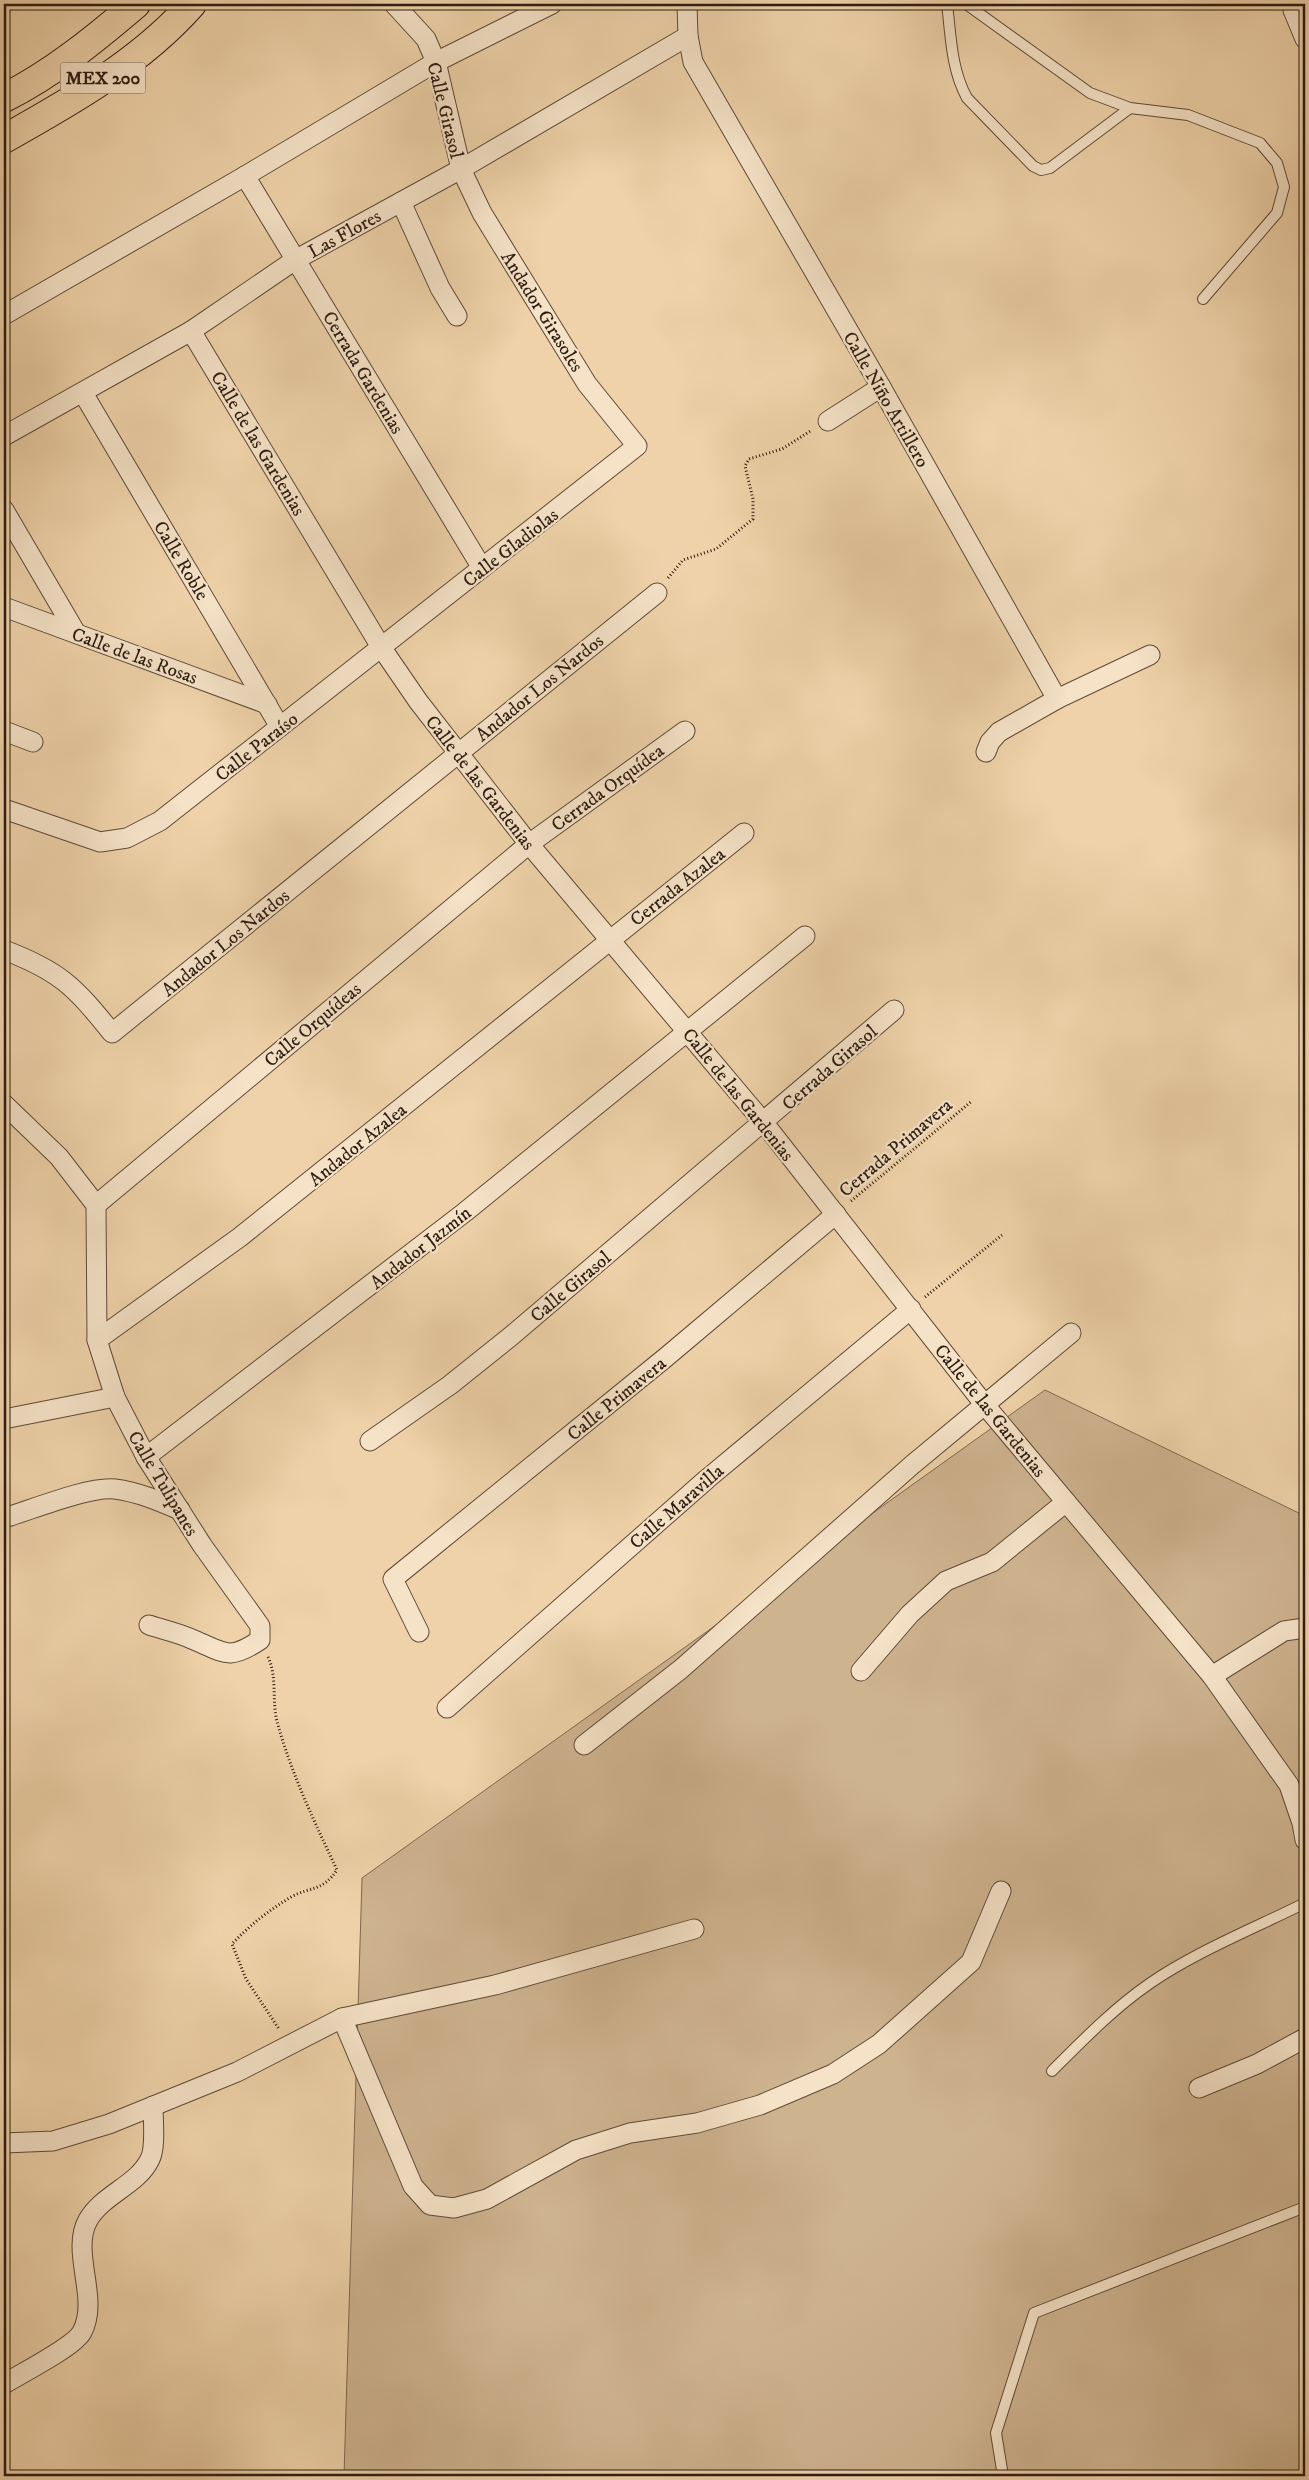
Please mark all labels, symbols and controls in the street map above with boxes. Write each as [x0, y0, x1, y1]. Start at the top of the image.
street label: Calle Girasol [421, 60, 468, 161]
road number: MEX 200 [61, 62, 146, 94]
street label: Las Flores [304, 205, 385, 264]
street label: Andador Girasoles [495, 247, 588, 376]
street label: Cerrada Gardenias [317, 307, 408, 438]
street label: Calle Niño Artillero [838, 328, 934, 472]
street label: Calle de las Gardenias [205, 367, 310, 520]
street label: Calle Gladiolas [459, 504, 563, 593]
street label: Calle Roble [148, 517, 213, 605]
street label: Calle de las Rosas [68, 623, 201, 690]
street label: Andador Los Nardos [471, 630, 609, 747]
street label: Calle Paraíso [211, 708, 303, 787]
street label: Calle de las Gardenias [420, 711, 540, 855]
street label: Cerrada Orquídea [547, 740, 669, 838]
street label: Cerrada Azalea [626, 843, 730, 931]
street label: Andador Los Nardos [157, 885, 295, 1002]
street label: Calle Orquídeas [260, 978, 367, 1073]
street label: Cerrada Girasol [778, 1020, 883, 1116]
street label: Calle de las Gardenias [677, 1024, 799, 1166]
street label: Cerrada Primavera [835, 1094, 957, 1202]
street label: Andador Azalea [304, 1099, 412, 1192]
street label: Andador Jazmín [366, 1202, 476, 1295]
street label: Calle Girasol [526, 1246, 616, 1328]
street label: Calle de las Gardenias [929, 1340, 1051, 1482]
street label: Calle Primavera [563, 1352, 671, 1446]
street label: Calle Tulipanes [122, 1427, 203, 1540]
street label: Calle Maravilla [625, 1460, 729, 1554]

